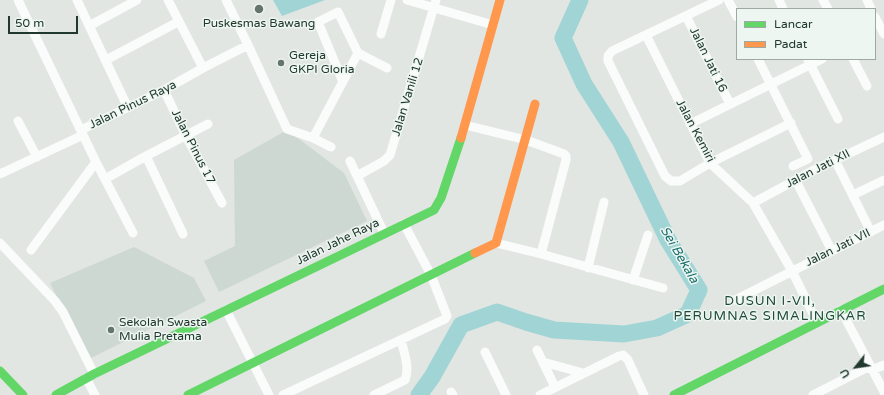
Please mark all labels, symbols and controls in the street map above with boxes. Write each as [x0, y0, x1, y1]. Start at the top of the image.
marker: Puskesmas Bawang [253, 3, 265, 15]
scale bar [10, 8, 80, 34]
legend [736, 8, 876, 60]
text: 50 m [15, 16, 44, 30]
place label: Puskesmas Bawang [203, 17, 315, 31]
text: Lancar [774, 17, 813, 31]
street label: Jalan Jati 16 [686, 25, 730, 95]
text: Padat [774, 37, 807, 51]
place label: Gereja GKPI Gloria [289, 49, 354, 77]
street label: Jalan Vanili 12 [389, 56, 427, 138]
marker: Gereja GKPI Gloria [276, 58, 286, 68]
street label: Jalan Pinus Raya [87, 78, 179, 132]
street label: Jalan Kemiri [672, 97, 718, 165]
street label: Jalan Pinus 17 [168, 107, 218, 187]
street label: Jalan Jati XII [783, 147, 853, 191]
street label: Jalan Jahe Raya [294, 216, 382, 268]
water label: Sei Bekala [656, 224, 702, 286]
street label: Jalan Jati VII [803, 226, 873, 270]
district label: DUSUN I-VII, PERUMNAS SIMALINGKAR [673, 294, 867, 325]
place label: Sekolah Swasta Mulia Pretama [119, 316, 207, 344]
marker: Sekolah Swasta Mulia Pretama [106, 325, 116, 335]
north arrow [836, 347, 876, 387]
text: U [837, 366, 853, 380]

